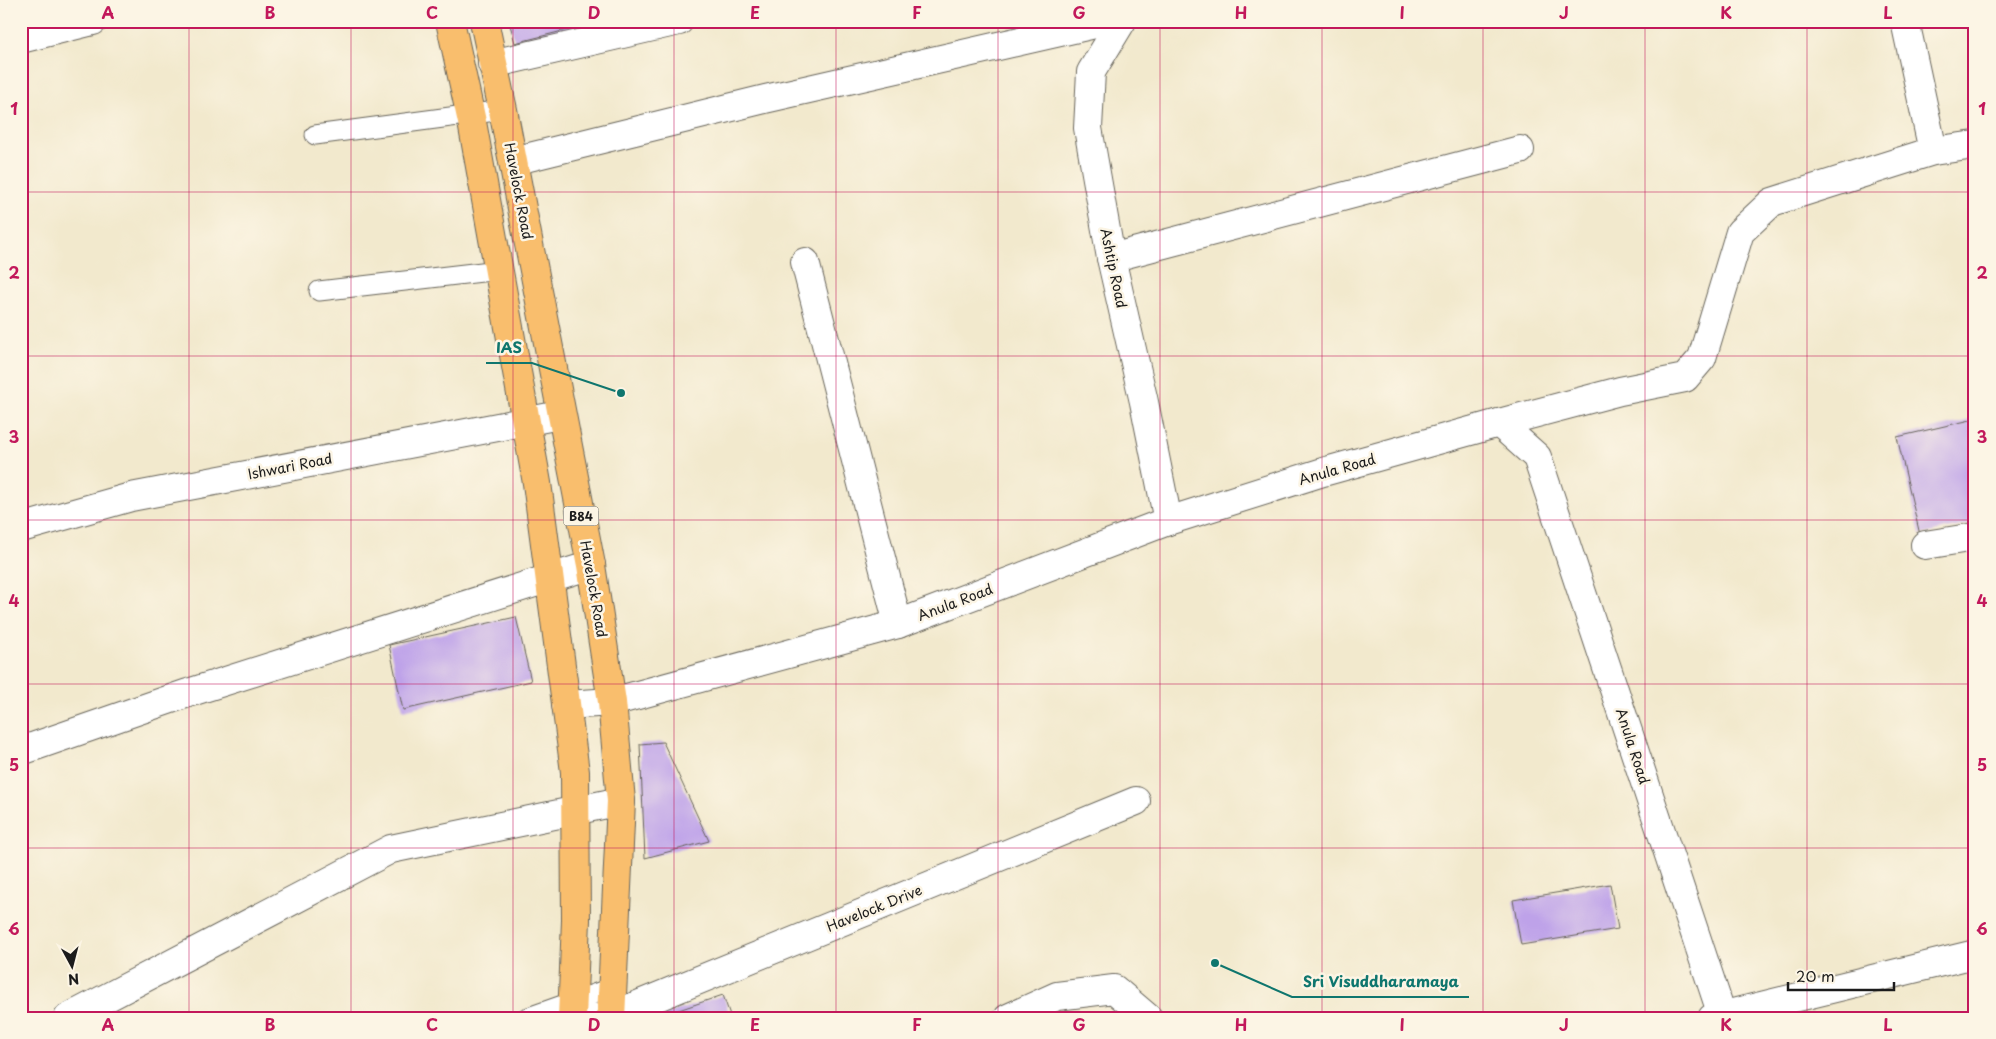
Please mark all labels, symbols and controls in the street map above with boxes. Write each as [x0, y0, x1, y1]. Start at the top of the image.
text: A [102, 0, 115, 24]
text: B [265, 0, 276, 24]
text: C [426, 0, 438, 24]
text: D [588, 0, 600, 24]
text: E [750, 0, 760, 24]
text: F [912, 0, 922, 24]
text: G [1072, 0, 1086, 24]
text: H [1235, 0, 1247, 24]
text: I [1399, 0, 1405, 24]
text: J [1559, 0, 1569, 24]
text: K [1720, 0, 1732, 24]
text: L [1883, 0, 1893, 24]
text: 1 [10, 96, 18, 120]
text: 1 [1978, 96, 1986, 120]
street label: Havelock Road [499, 141, 539, 241]
street label: Ashtip Road [1095, 226, 1133, 310]
text: 2 [8, 260, 20, 284]
text: 2 [1976, 260, 1988, 284]
callout: IAS [486, 333, 532, 363]
text: IAS [496, 335, 522, 358]
text: 3 [9, 424, 19, 448]
text: 3 [1977, 424, 1987, 448]
street label: Ishwari Road [246, 448, 334, 484]
street label: Anula Road [1296, 448, 1378, 490]
road number: B84 [564, 506, 598, 526]
street label: Havelock Road [575, 539, 613, 639]
street label: Anula Road [914, 578, 996, 626]
text: 4 [9, 588, 20, 612]
text: 4 [1977, 588, 1988, 612]
street label: Anula Road [1611, 705, 1655, 787]
text: 5 [9, 752, 19, 776]
text: 5 [1977, 752, 1987, 776]
street label: Havelock Drive [823, 879, 925, 937]
text: 6 [8, 916, 20, 940]
text: 6 [1976, 916, 1988, 940]
north arrow [48, 942, 98, 992]
scale bar [1788, 959, 1895, 991]
text: 20 m [1796, 964, 1835, 987]
callout: Sri Visuddharamaya [1292, 967, 1469, 997]
text: N [67, 968, 80, 990]
text: Sri Visuddharamaya [1303, 969, 1460, 992]
text: A [102, 1012, 115, 1036]
text: B [265, 1012, 276, 1036]
text: C [426, 1012, 438, 1036]
text: D [588, 1012, 600, 1036]
text: E [750, 1012, 760, 1036]
text: F [912, 1012, 922, 1036]
text: G [1072, 1012, 1086, 1036]
text: H [1235, 1012, 1247, 1036]
text: I [1399, 1012, 1405, 1036]
text: J [1559, 1012, 1569, 1036]
text: K [1720, 1012, 1732, 1036]
text: L [1883, 1012, 1893, 1036]

